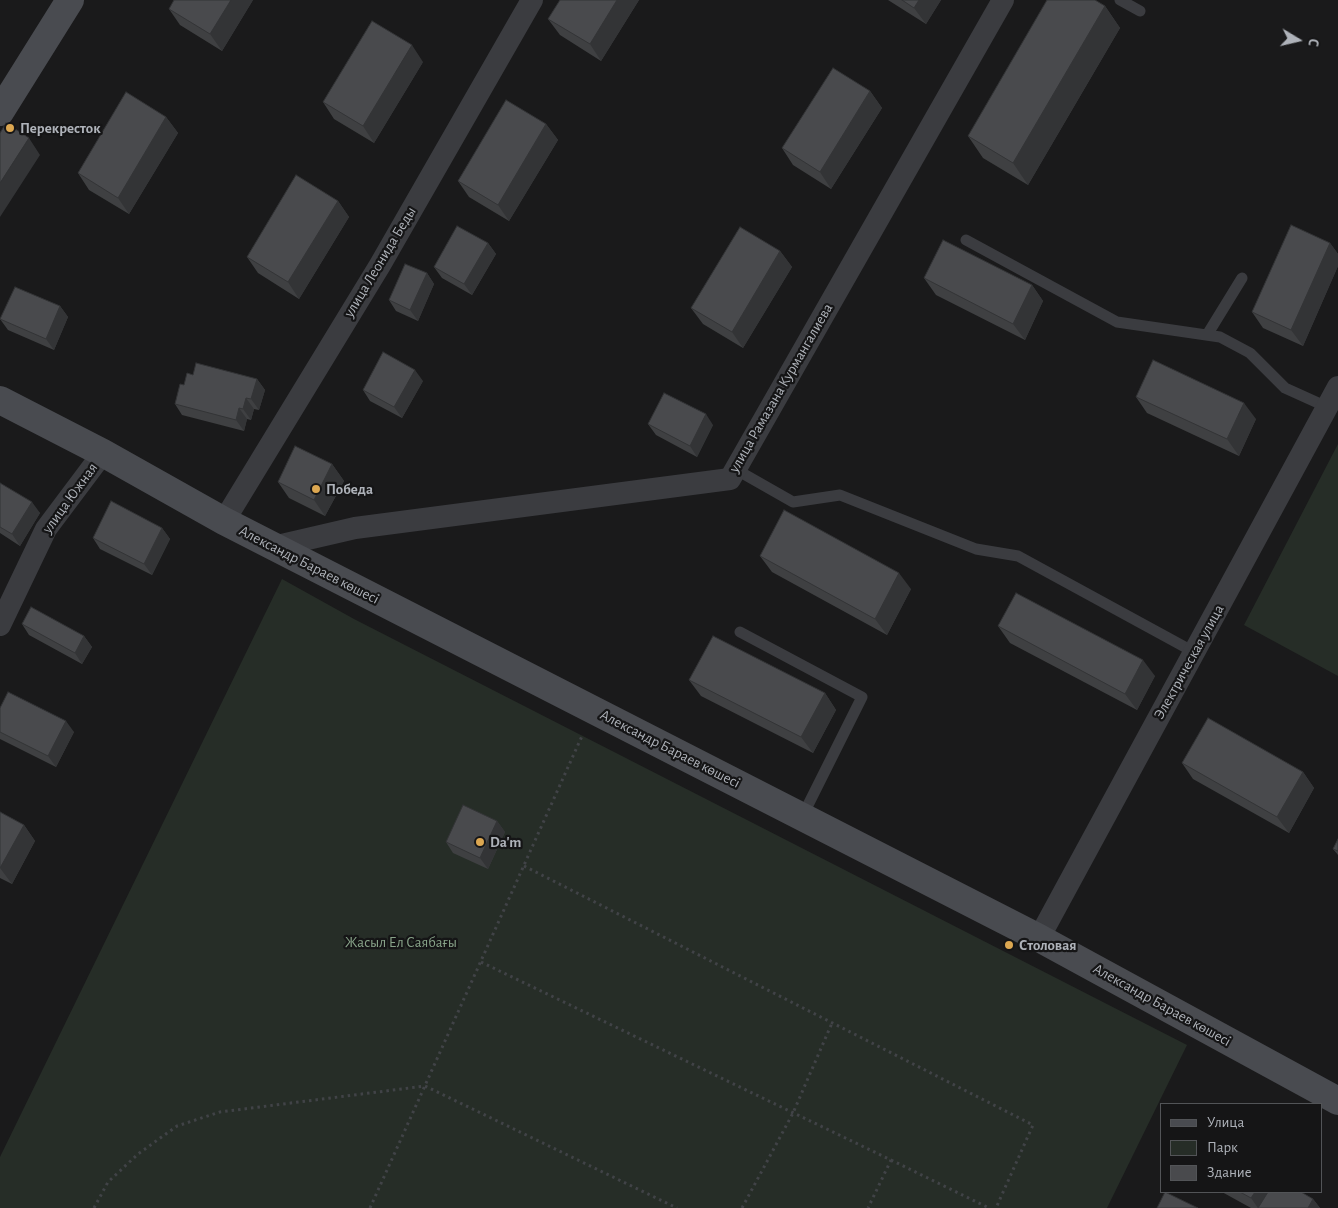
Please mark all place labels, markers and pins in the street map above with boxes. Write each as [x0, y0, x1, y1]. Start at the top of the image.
place label: Перекресток [20, 119, 101, 137]
marker: Перекресток [4, 122, 16, 134]
place label: Победа [326, 480, 373, 498]
marker: Победа [310, 483, 322, 495]
place label: Da'm [490, 833, 521, 851]
marker: Da'm [474, 836, 486, 848]
place label: Столовая [1019, 936, 1077, 954]
marker: Столовая [1003, 939, 1015, 951]

